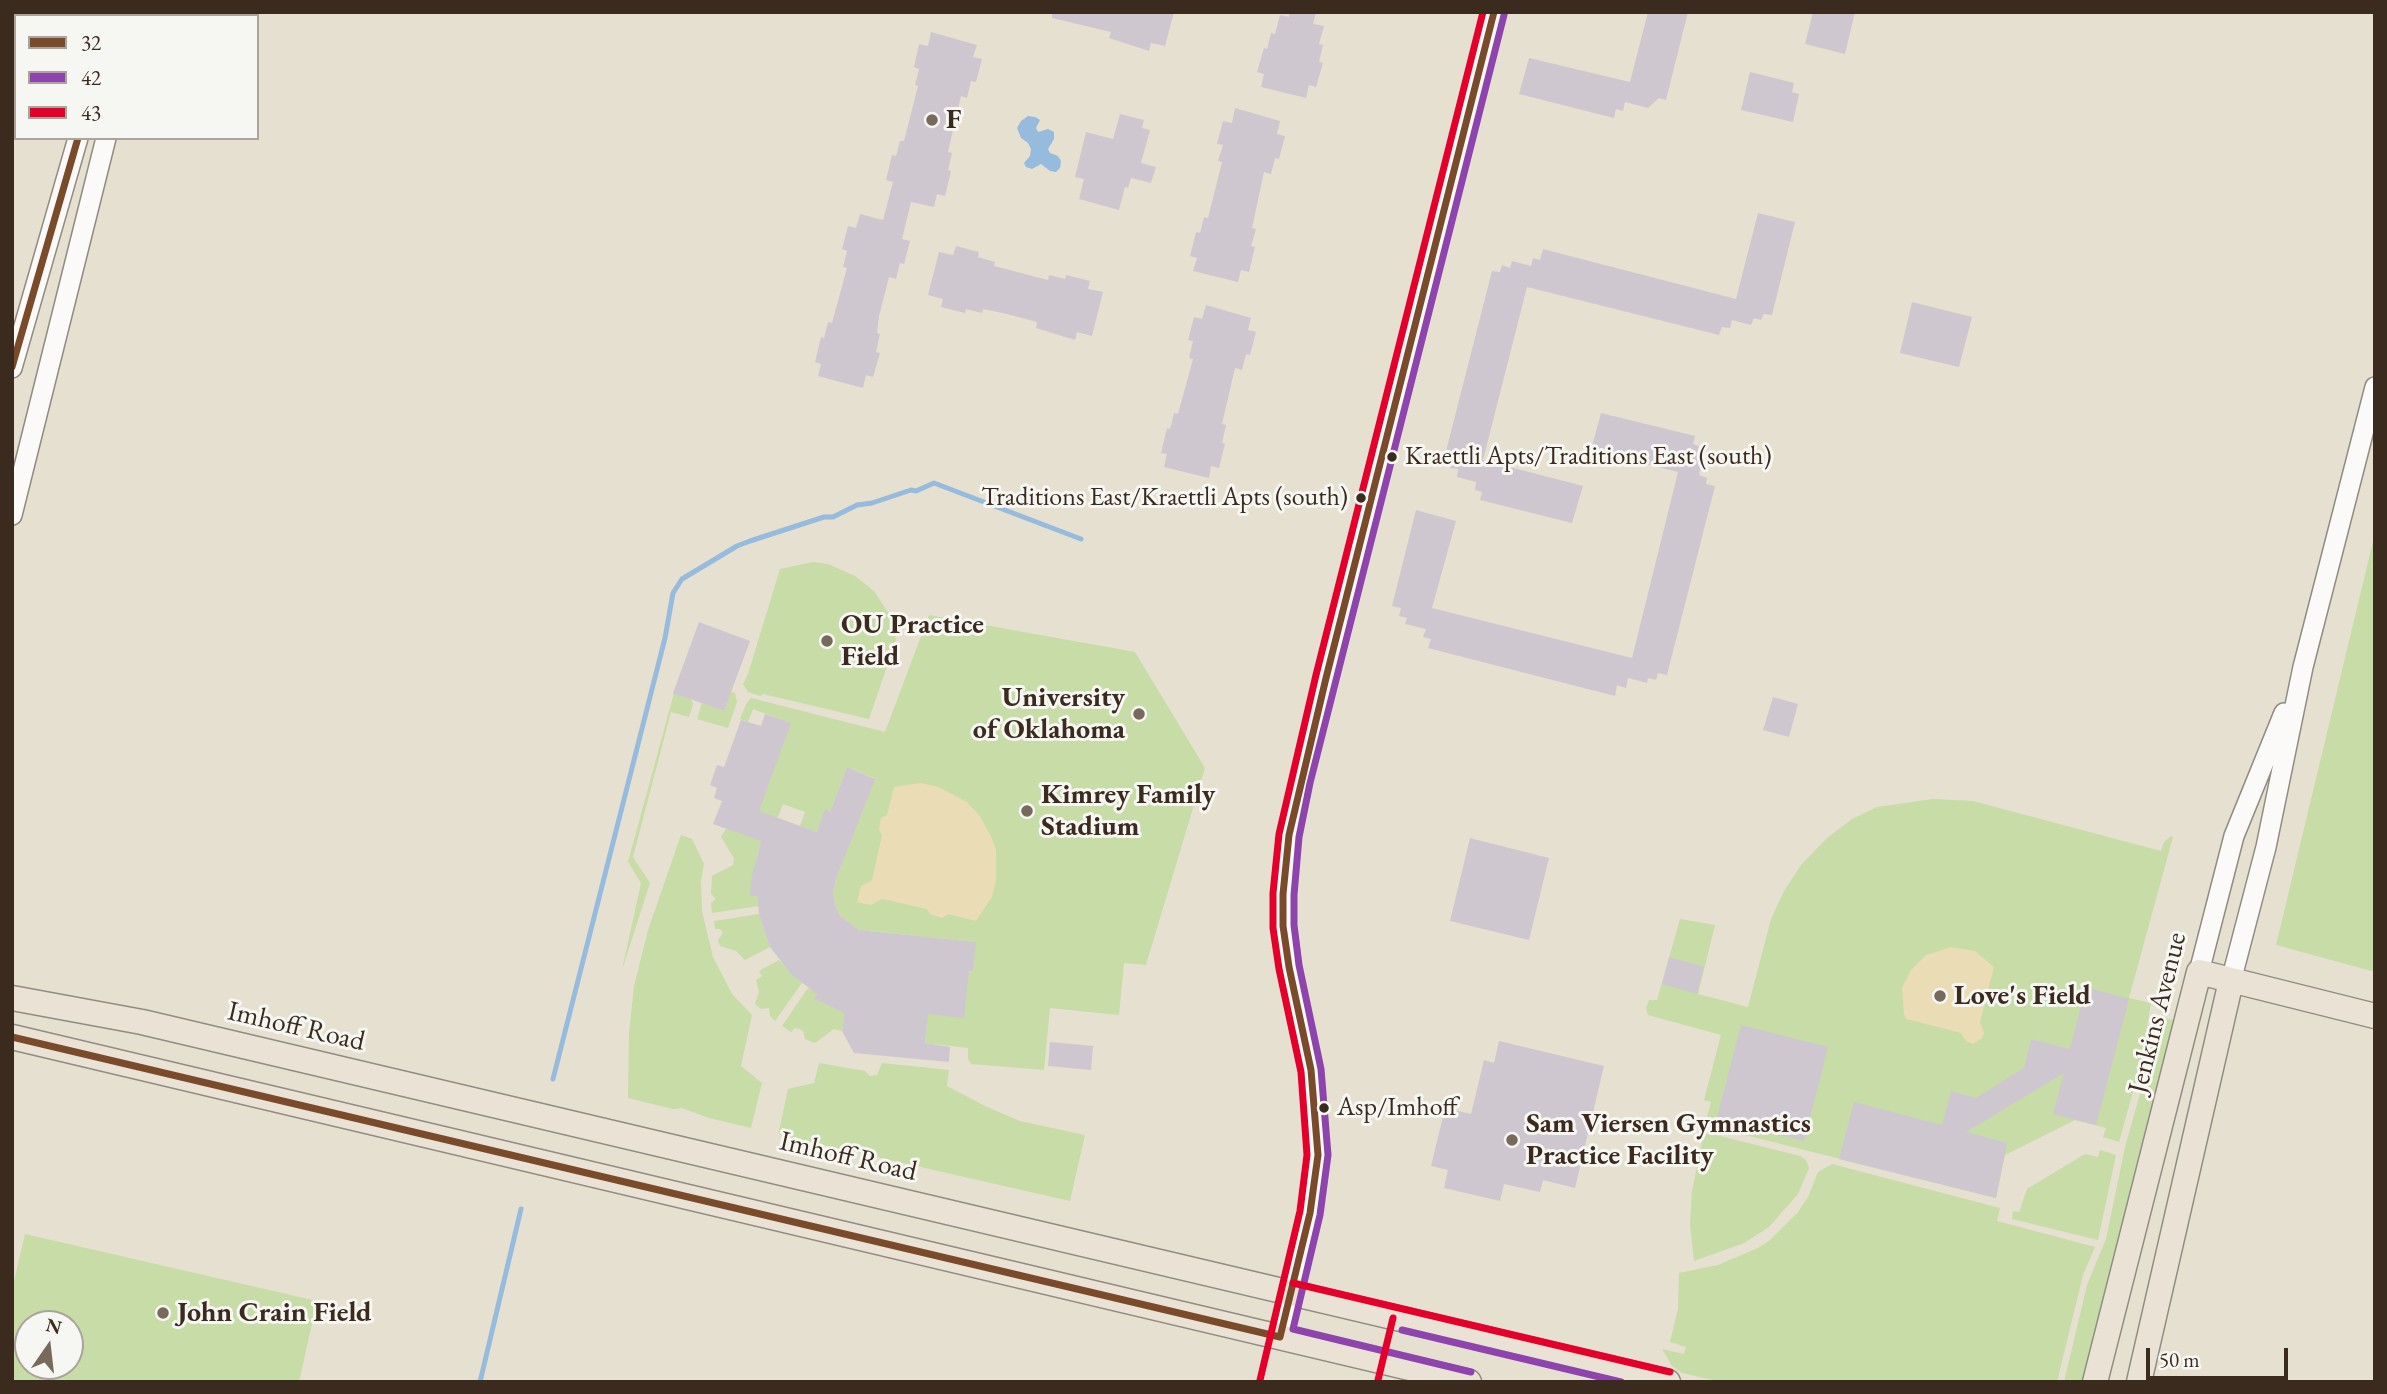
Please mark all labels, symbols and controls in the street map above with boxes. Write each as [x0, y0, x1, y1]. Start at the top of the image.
legend [14, 14, 259, 140]
text: 32 [81, 29, 101, 56]
text: 42 [81, 64, 101, 91]
text: 43 [81, 99, 101, 126]
place label: F [946, 103, 961, 137]
marker: F [924, 112, 940, 128]
place label: Kraettli Apts/Traditions East (south) [1405, 441, 1772, 473]
marker: Kraettli Apts/Traditions East (south) [1385, 450, 1399, 464]
place label: Traditions East/Kraettli Apts (south) [981, 482, 1348, 514]
marker: Traditions East/Kraettli Apts (south) [1354, 491, 1368, 505]
place label: OU Practice Field [841, 608, 984, 674]
marker: OU Practice Field [819, 633, 835, 649]
place label: University of Oklahoma [973, 681, 1125, 747]
marker: University of Oklahoma [1131, 706, 1147, 722]
place label: Kimrey Family Stadium [1041, 778, 1215, 844]
marker: Kimrey Family Stadium [1019, 803, 1035, 819]
street label: Jenkins Avenue [2122, 929, 2194, 1097]
place label: Love's Field [1954, 979, 2091, 1013]
marker: Love's Field [1932, 988, 1948, 1004]
street label: Imhoff Road [224, 995, 368, 1059]
place label: Asp/Imhoff [1337, 1092, 1458, 1124]
marker: Asp/Imhoff [1317, 1101, 1331, 1115]
place label: Sam Viersen Gymnastics Practice Facility [1526, 1107, 1811, 1173]
street label: Imhoff Road [776, 1125, 920, 1189]
marker: Sam Viersen Gymnastics Practice Facility [1504, 1132, 1520, 1148]
place label: John Crain Field [177, 1296, 371, 1330]
marker: John Crain Field [155, 1305, 171, 1321]
north arrow [14, 1310, 84, 1380]
text: N [43, 1312, 64, 1340]
scale bar [2149, 1334, 2291, 1378]
text: 50 m [2159, 1346, 2200, 1373]

